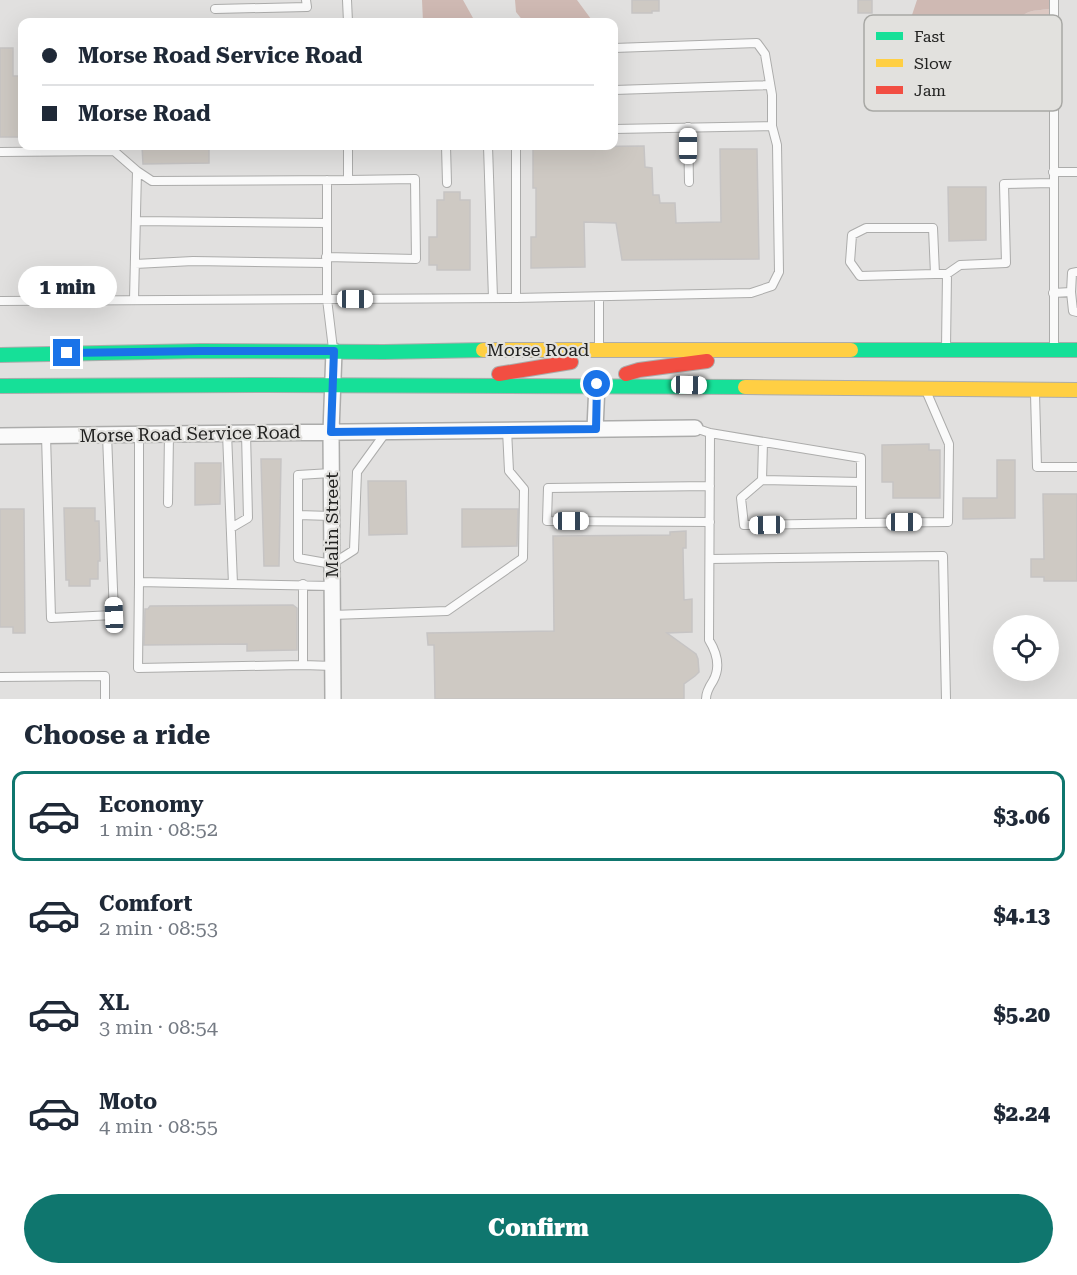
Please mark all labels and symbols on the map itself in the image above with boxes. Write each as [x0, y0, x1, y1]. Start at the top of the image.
legend [864, 15, 1062, 111]
text: Fast [914, 27, 945, 46]
text: Slow [914, 54, 952, 73]
text: Jam [914, 81, 946, 100]
car [679, 128, 697, 164]
callout: 1 min [17, 266, 116, 308]
car [337, 290, 373, 308]
route end [53, 339, 80, 366]
street label: Morse Road [487, 339, 590, 360]
route start [583, 370, 610, 397]
car [671, 376, 707, 394]
street label: Morse Road Service Road [79, 421, 301, 446]
street label: Malin Street [321, 472, 342, 578]
car [553, 512, 589, 530]
car [886, 513, 922, 531]
car [749, 516, 785, 534]
car [104, 597, 124, 633]

